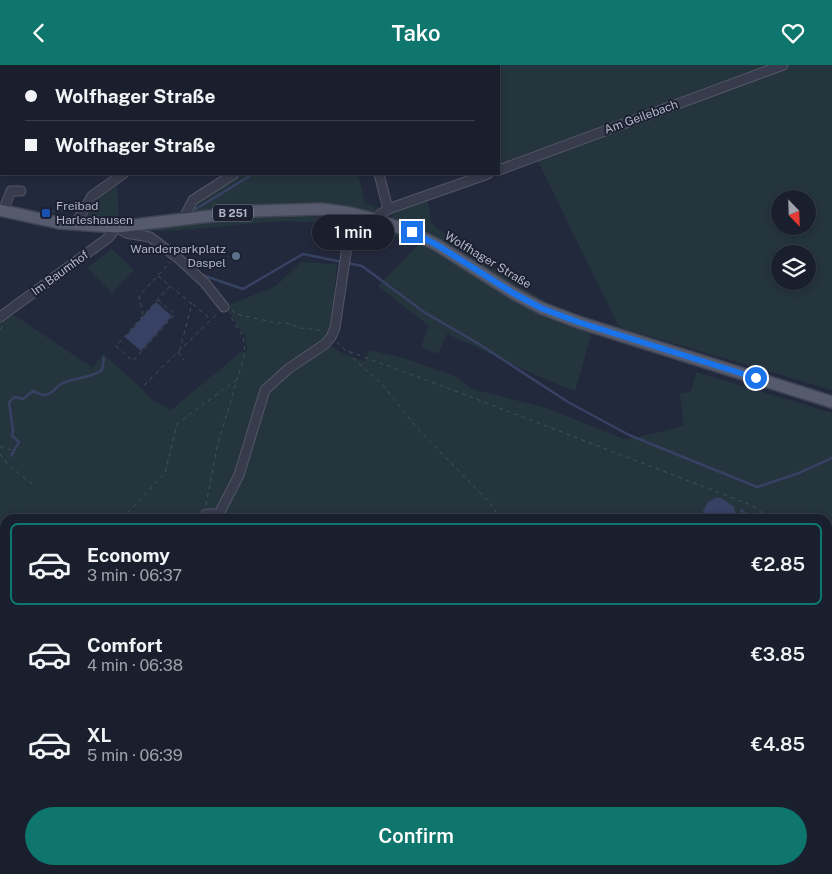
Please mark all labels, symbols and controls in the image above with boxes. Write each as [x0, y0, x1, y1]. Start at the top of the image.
icon: back [25, 19, 53, 47]
icon: heart [779, 19, 807, 47]
text: Tako [392, 20, 440, 46]
text: Wolfhager Straße [55, 85, 215, 107]
street label: Am Geilebach [602, 97, 680, 137]
text: Wolfhager Straße [55, 134, 215, 156]
north arrow [771, 190, 816, 235]
map controls [771, 190, 816, 290]
place label: Freibad Harleshausen [56, 199, 133, 227]
road number: B 251 [213, 205, 253, 221]
marker: Freibad Harleshausen [40, 207, 52, 219]
callout: 1 min [312, 215, 394, 249]
route end [401, 221, 423, 243]
text: 1 min [334, 223, 372, 242]
street label: Wolfhager Straße [442, 229, 534, 291]
place label: Wanderparkplatz Daspel [130, 242, 226, 270]
button: layers [771, 245, 816, 290]
street label: Im Baumhof [29, 247, 91, 298]
marker: Wanderparkplatz Daspel [230, 250, 242, 262]
route start [745, 367, 767, 389]
icon: car [27, 542, 72, 587]
text: Economy [87, 544, 170, 566]
text: €2.85 [752, 553, 805, 575]
text: 3 min · 06:37 [87, 566, 182, 585]
icon: car [27, 632, 72, 677]
text: Comfort [87, 634, 163, 656]
text: €3.85 [751, 643, 805, 665]
text: 4 min · 06:38 [87, 656, 183, 675]
icon: car [27, 722, 72, 767]
text: XL [87, 724, 112, 746]
text: €4.85 [751, 733, 805, 755]
text: 5 min · 06:39 [87, 746, 183, 765]
button: Confirm [25, 807, 807, 865]

